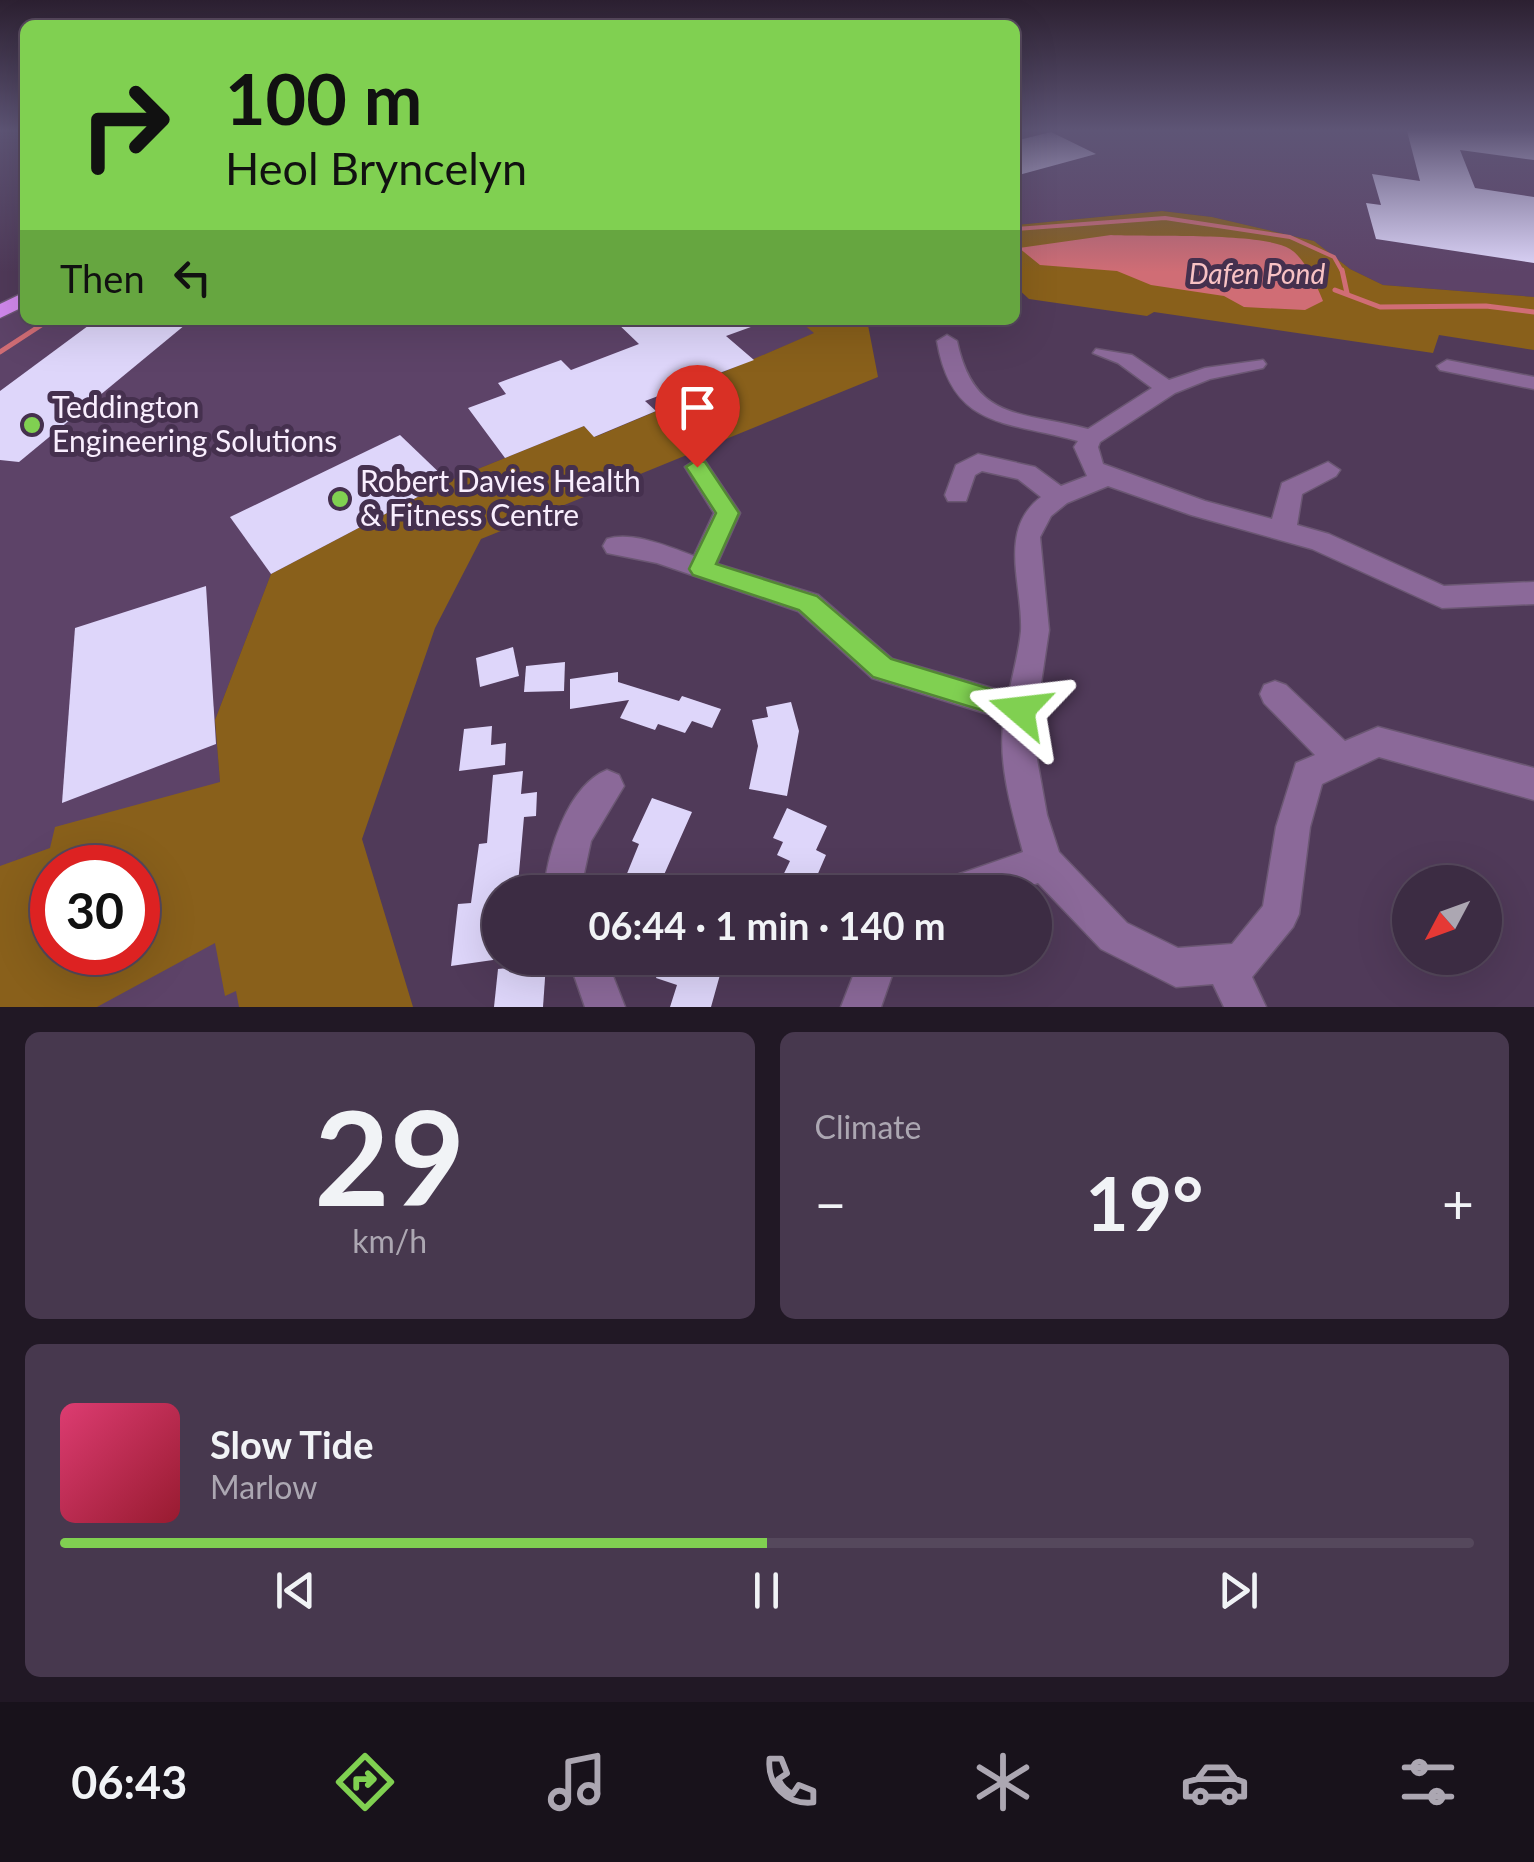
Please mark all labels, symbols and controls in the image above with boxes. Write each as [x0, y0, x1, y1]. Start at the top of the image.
text: 100 m [225, 56, 422, 140]
icon: right [60, 60, 190, 190]
text: Heol Bryncelyn [225, 141, 527, 195]
icon: left [165, 250, 220, 305]
text: Then [60, 255, 145, 301]
water label: Dafen Pond [1189, 256, 1325, 290]
pin [655, 365, 740, 468]
icon: arrive [670, 380, 725, 435]
place label: Teddington Engineering Solutions [52, 388, 337, 458]
marker: Teddington Engineering Solutions [21, 414, 43, 436]
place label: Robert Davies Health & Fitness Centre [360, 462, 641, 532]
marker: Robert Davies Health & Fitness Centre [329, 488, 351, 510]
position arrow [968, 658, 1072, 762]
speed limit sign: 30 [30, 845, 160, 975]
north arrow [1392, 865, 1502, 975]
map controls [1392, 865, 1502, 975]
text: 06:44 · 1 min · 140 m [588, 902, 946, 948]
text: 29 [314, 1078, 465, 1234]
text: Climate [815, 1107, 921, 1146]
text: 19° [1085, 1157, 1203, 1247]
text: − [815, 1170, 846, 1236]
text: + [1442, 1170, 1474, 1236]
text: km/h [352, 1221, 427, 1260]
text: Slow Tide [210, 1421, 373, 1467]
text: Marlow [210, 1467, 317, 1506]
icon: previous [268, 1563, 323, 1618]
icon: pause [739, 1563, 794, 1618]
icon: next [1211, 1563, 1266, 1618]
icon: directions [330, 1747, 400, 1817]
icon: music [542, 1747, 612, 1817]
icon: phone [755, 1747, 825, 1817]
icon: climate [968, 1747, 1038, 1817]
icon: car [1180, 1747, 1250, 1817]
icon: filters [1393, 1747, 1463, 1817]
text: 06:43 [71, 1755, 187, 1809]

